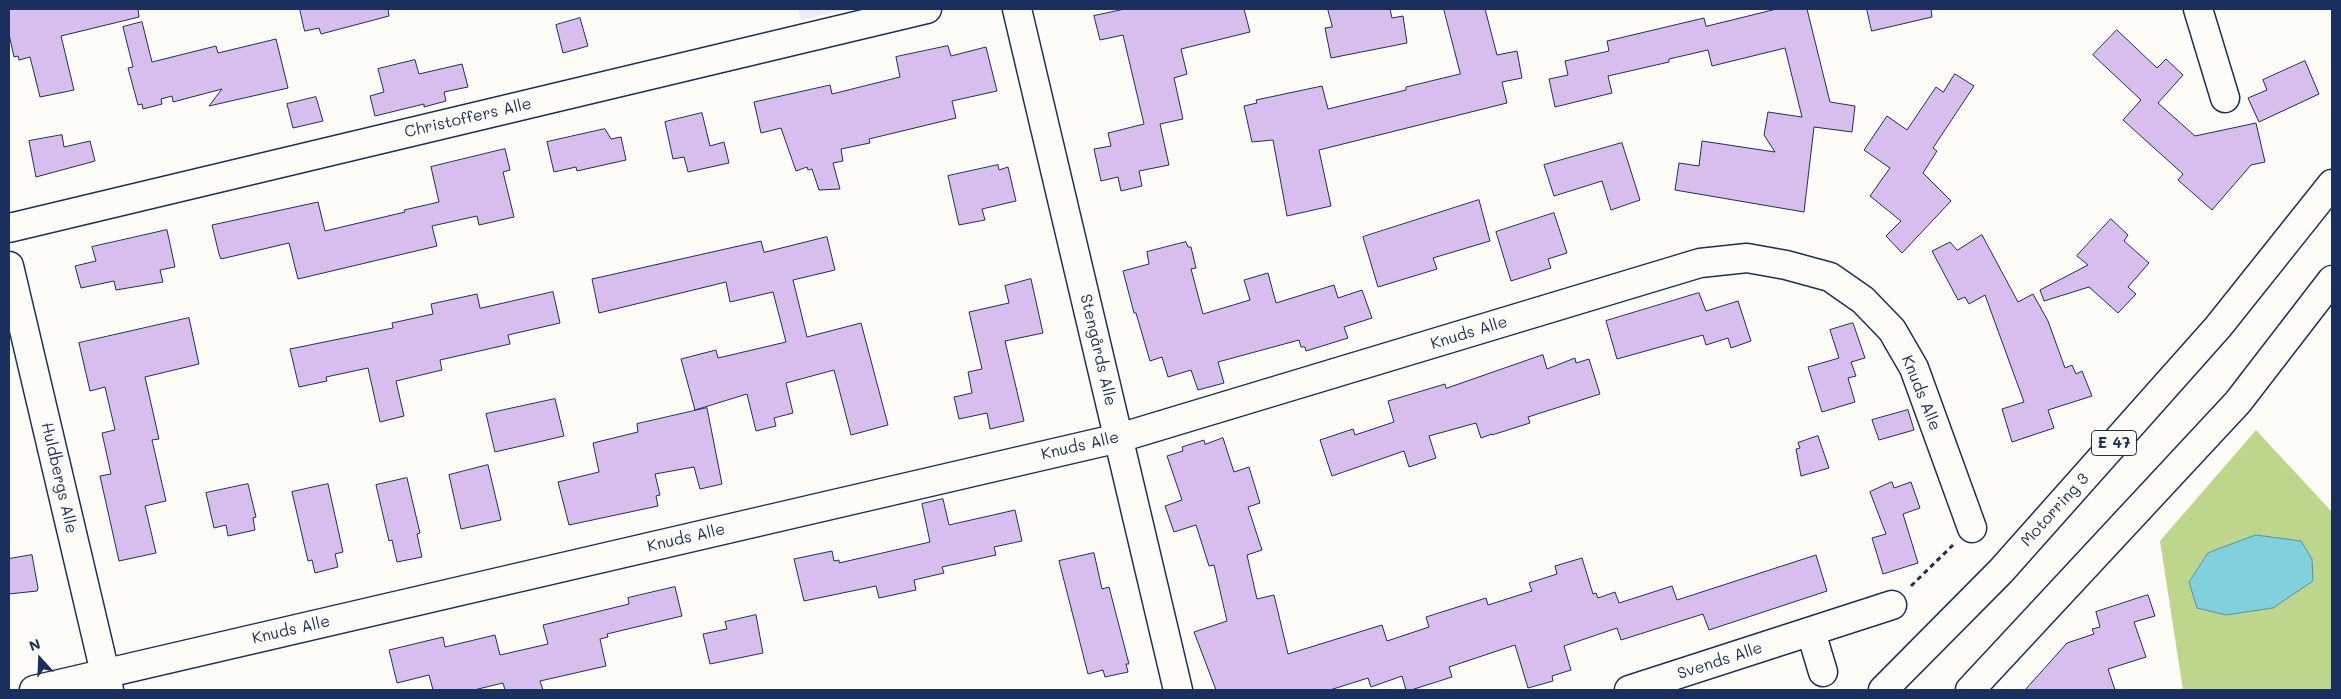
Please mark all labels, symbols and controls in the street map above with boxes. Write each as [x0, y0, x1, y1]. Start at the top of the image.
street label: Christoffers Alle [403, 94, 533, 142]
street label: Stengårds Alle [1076, 292, 1120, 408]
street label: Knuds Alle [1428, 312, 1510, 354]
street label: Knuds Alle [1897, 353, 1945, 433]
street label: Huldbergs Alle [37, 420, 81, 536]
street label: Knuds Alle [1039, 428, 1121, 464]
road number: E 47 [2092, 430, 2136, 456]
street label: Motorring 3 [2017, 469, 2093, 551]
street label: Knuds Alle [645, 520, 727, 556]
street label: Knuds Alle [250, 612, 332, 648]
north arrow [15, 634, 65, 684]
text: N [26, 634, 43, 655]
street label: Svends Alle [1675, 638, 1765, 684]

